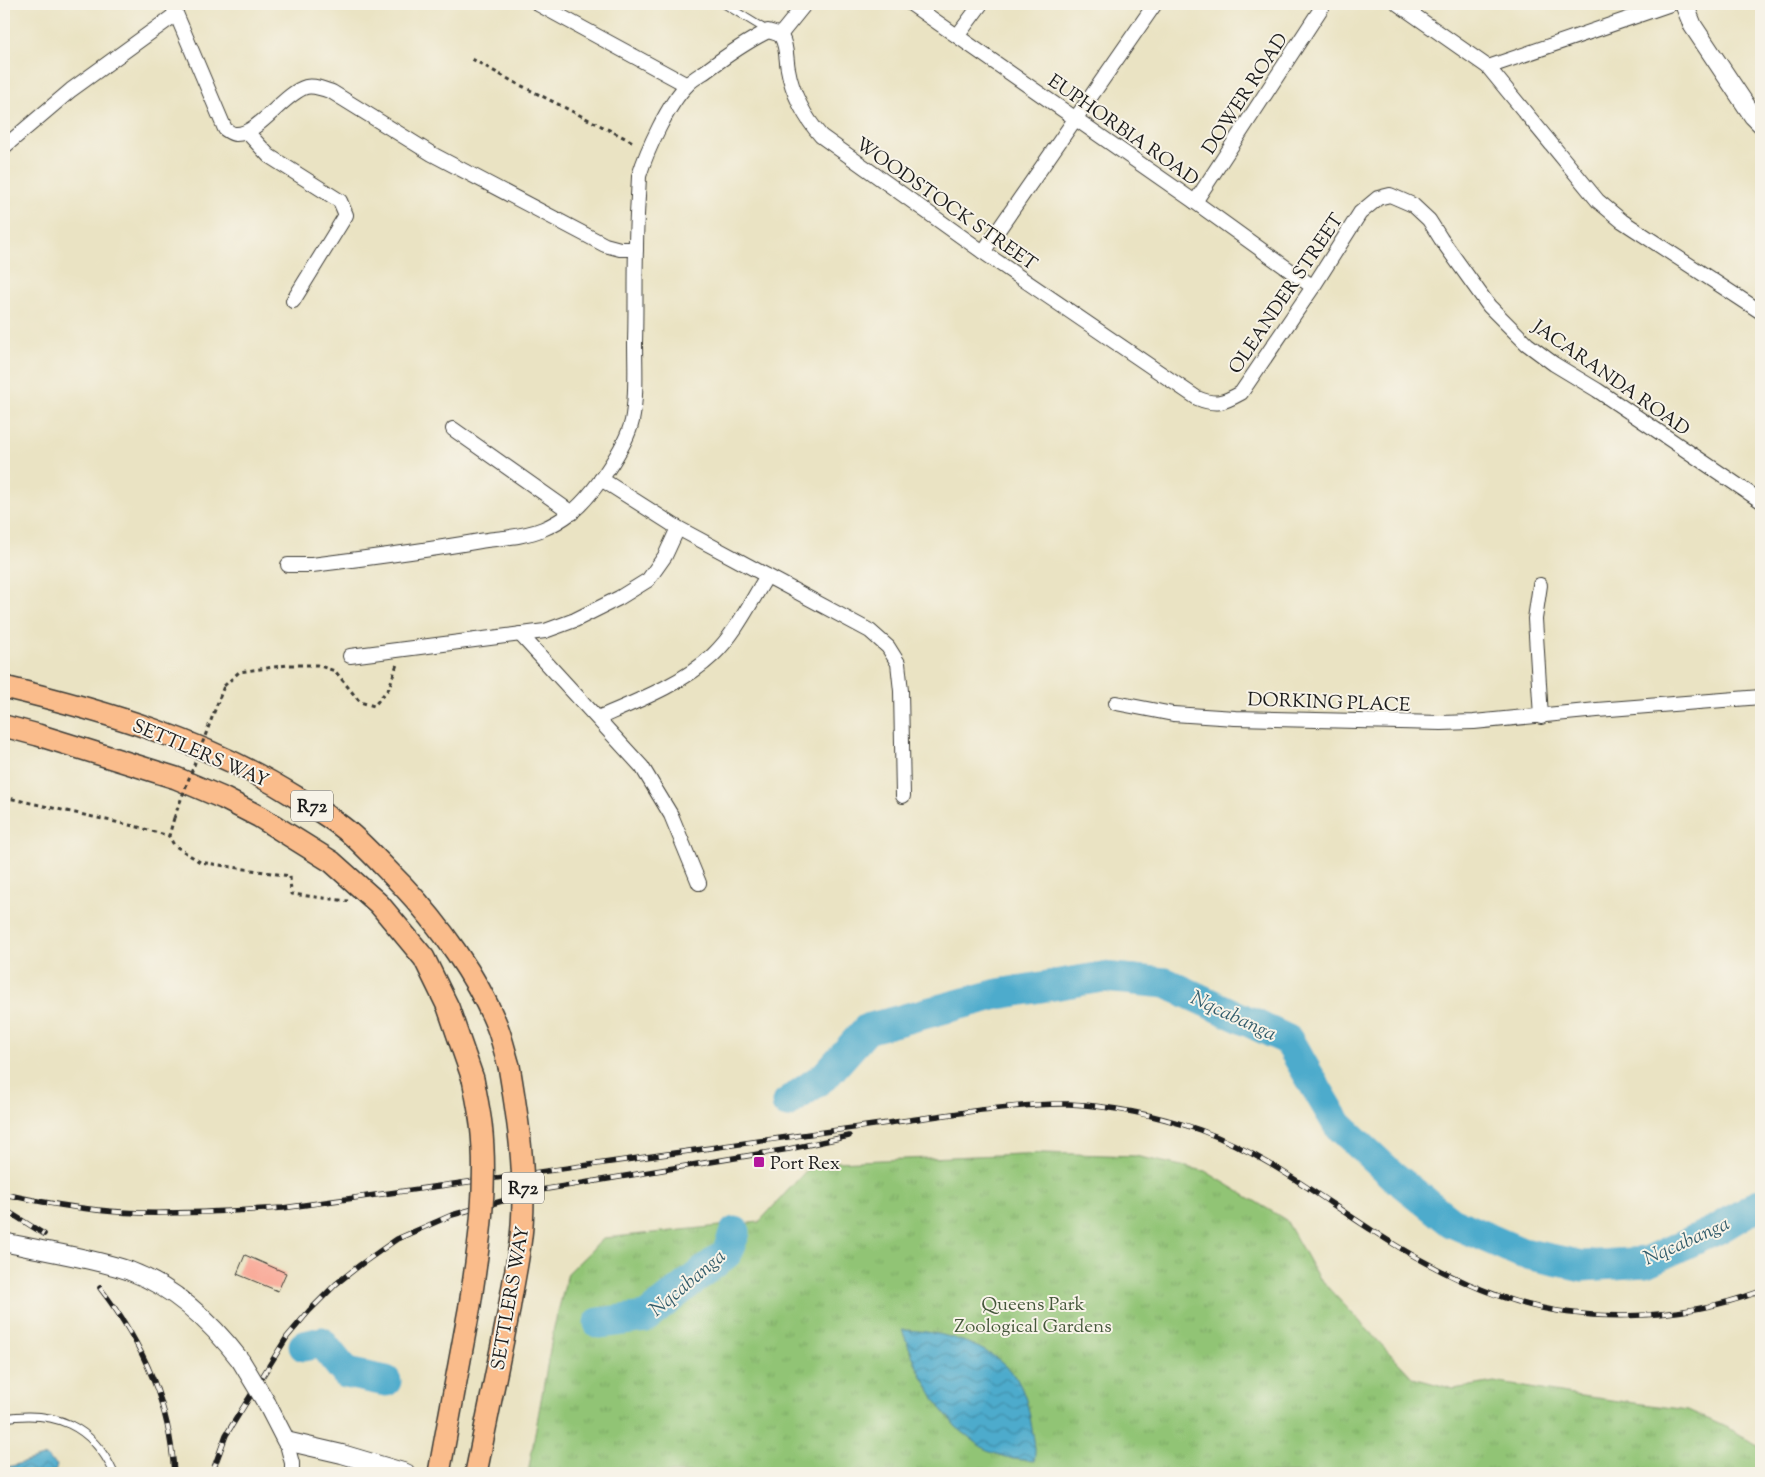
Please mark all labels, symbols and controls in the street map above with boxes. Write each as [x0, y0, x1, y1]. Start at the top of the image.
street label: DOWER ROAD [1197, 28, 1296, 160]
street label: EUPHORBIA ROAD [1041, 69, 1204, 193]
street label: WOODSTOCK STREET [849, 132, 1042, 278]
street label: OLEANDER STREET [1223, 209, 1351, 380]
street label: JACARANDA ROAD [1526, 314, 1695, 444]
street label: DORKING PLACE [1247, 687, 1411, 720]
street label: SETTLERS WAY [128, 713, 273, 795]
road number: R72 [291, 790, 333, 821]
water label: Nqcabanga [1185, 985, 1281, 1050]
place label: Port Rex [770, 1151, 840, 1178]
marker: Port Rex [752, 1155, 766, 1169]
road number: R72 [502, 1172, 544, 1204]
water label: Nqcabanga [1639, 1210, 1735, 1274]
street label: SETTLERS WAY [486, 1224, 537, 1373]
water label: Nqcabanga [644, 1243, 733, 1325]
park label: Queens Park Zoological Gardens [954, 1292, 1112, 1341]

